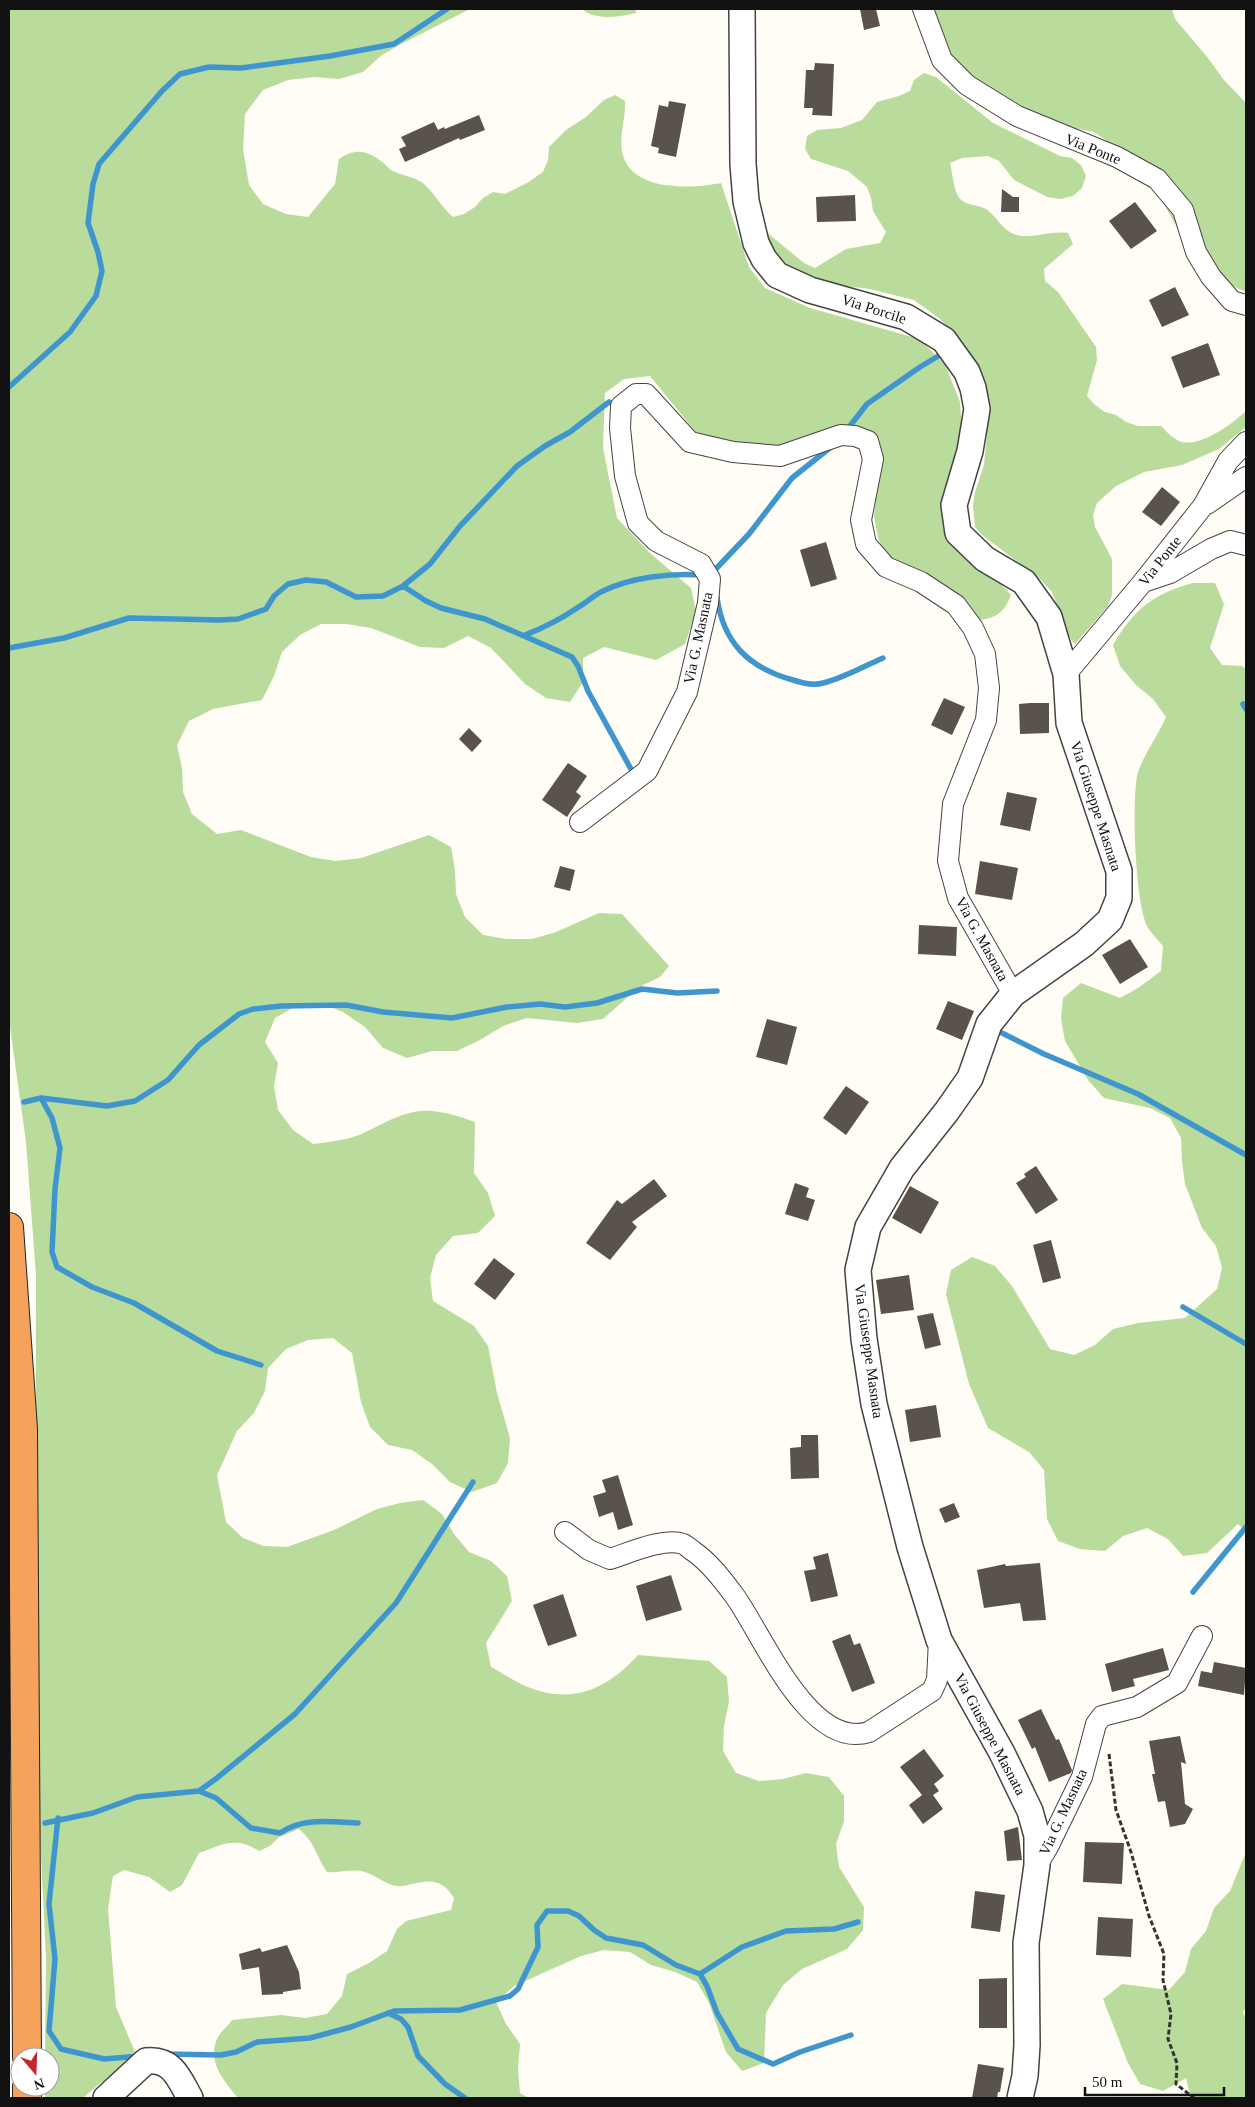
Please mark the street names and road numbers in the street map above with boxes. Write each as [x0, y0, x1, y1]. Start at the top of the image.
street label: Via Ponte [1063, 131, 1124, 168]
street label: Via Porcile [840, 291, 909, 327]
street label: Via Ponte [1136, 533, 1185, 589]
street label: Via G. Masnata [680, 590, 716, 685]
street label: Via Giuseppe Masnata [1067, 739, 1125, 873]
street label: Via G. Masnata [952, 894, 1012, 984]
street label: Via Giuseppe Masnata [852, 1283, 886, 1420]
street label: Via Giuseppe Masnata [951, 1670, 1029, 1798]
street label: Via G. Masnata [1036, 1766, 1090, 1858]

